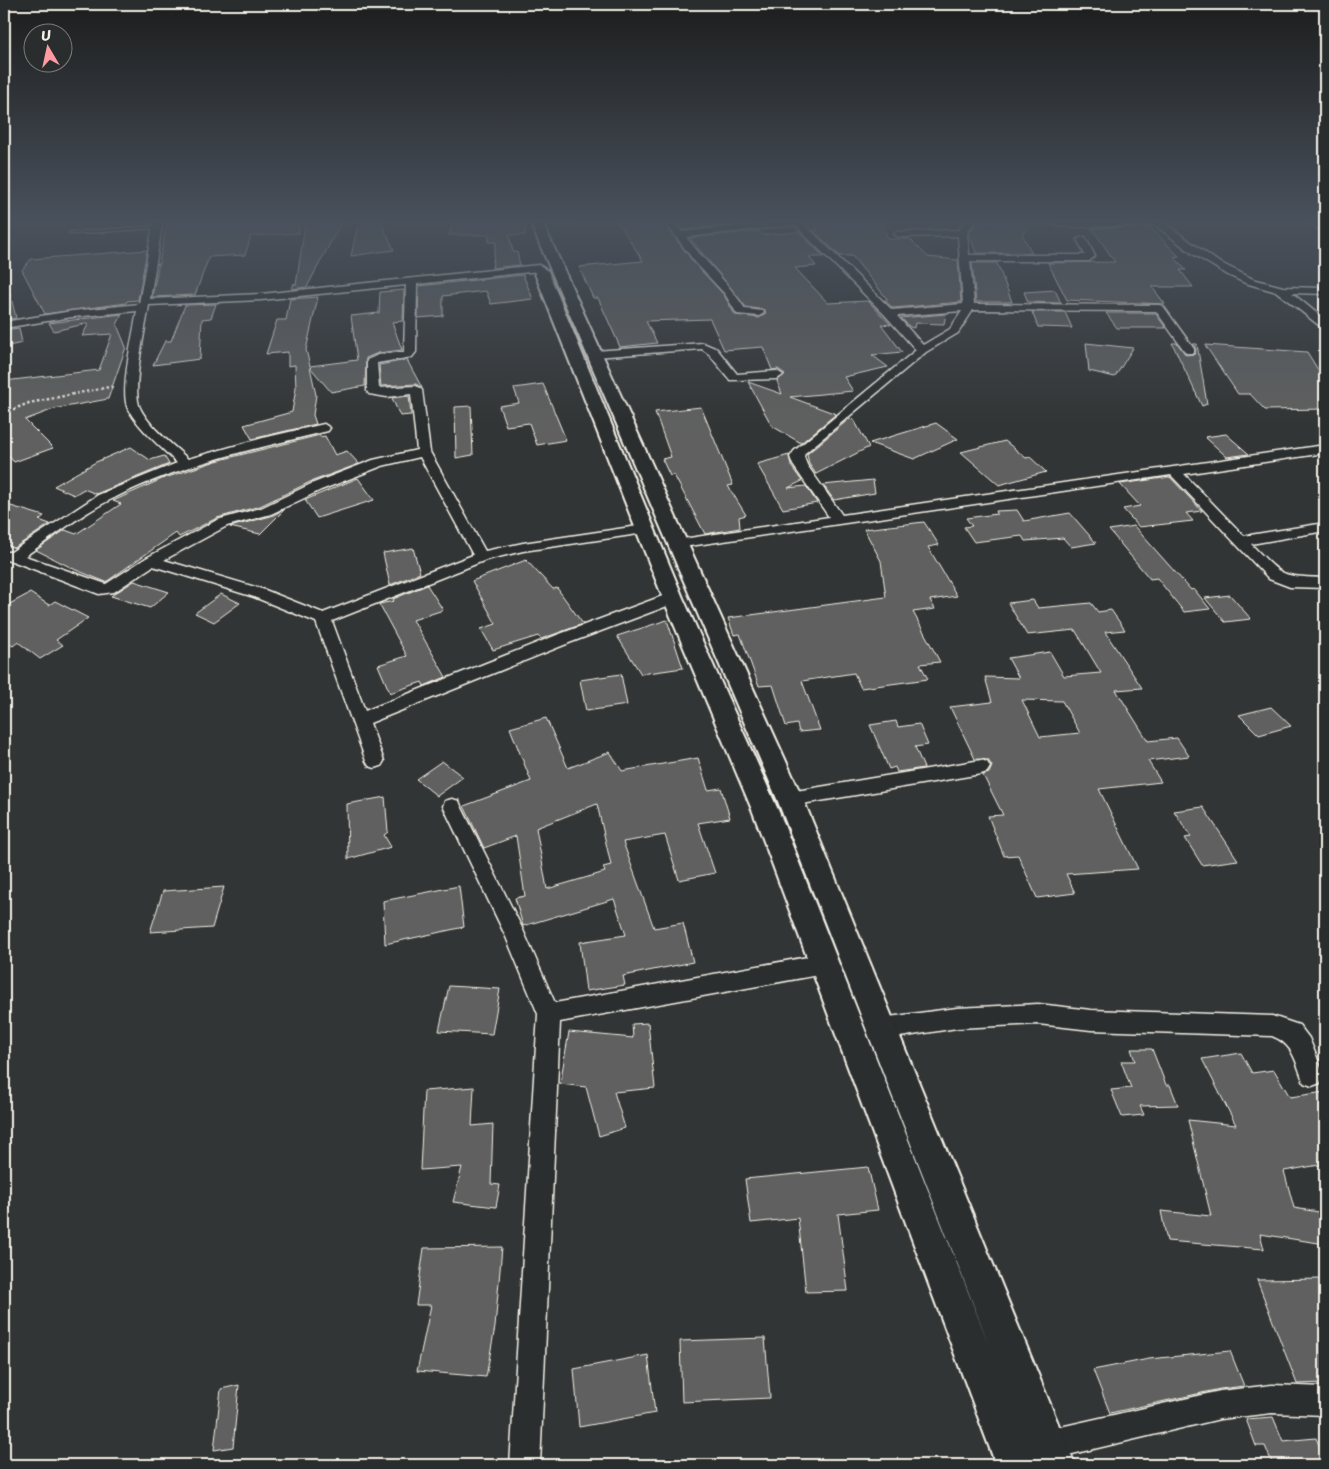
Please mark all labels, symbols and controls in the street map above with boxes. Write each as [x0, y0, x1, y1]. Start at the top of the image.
north arrow [22, 22, 72, 72]
text: U [40, 22, 53, 49]

